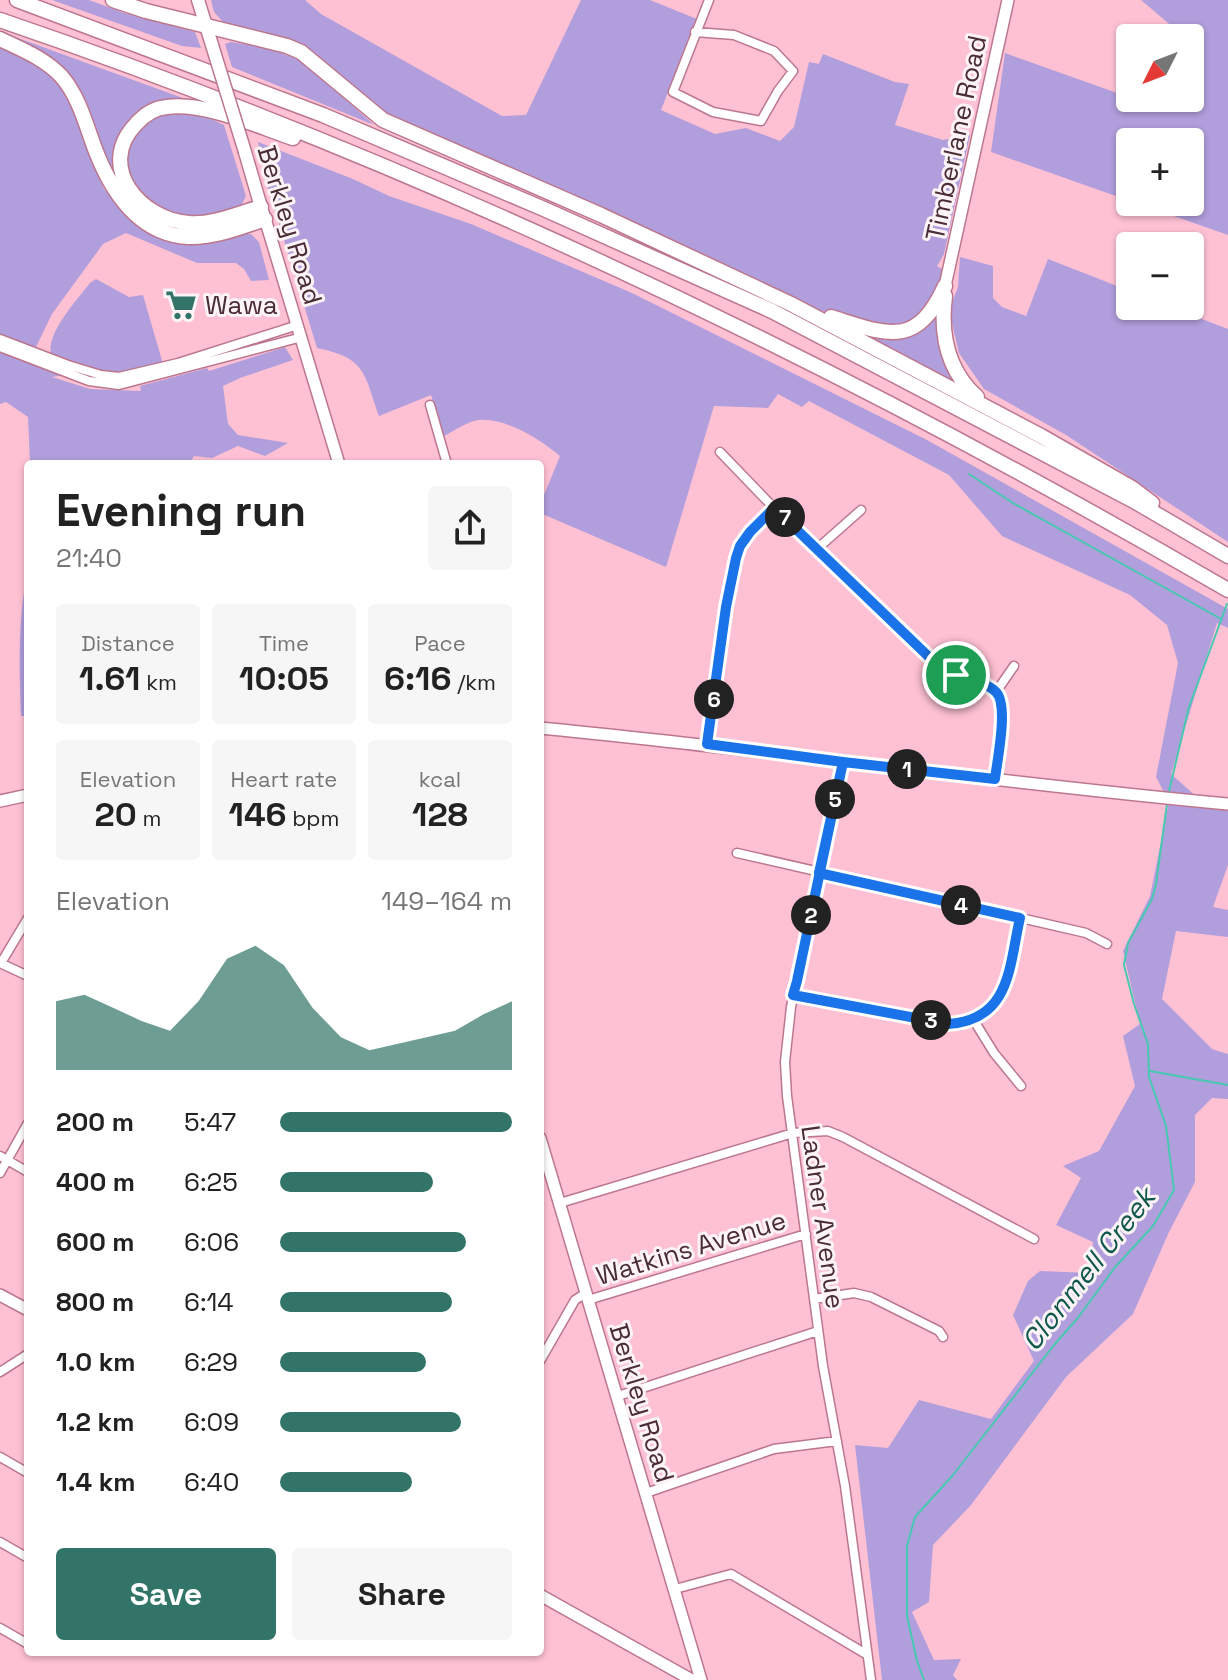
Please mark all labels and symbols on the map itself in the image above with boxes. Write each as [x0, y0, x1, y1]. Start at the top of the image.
north arrow [1116, 24, 1204, 112]
street label: Timberlane Road [918, 32, 994, 244]
street label: Berkley Road [250, 141, 330, 309]
supermarket icon: Wawa [164, 288, 198, 322]
place label: Wawa [205, 288, 278, 322]
pin: 7 [765, 497, 805, 537]
pin [922, 641, 990, 709]
pin: 6 [694, 679, 734, 719]
pin: 1 [887, 749, 927, 789]
pin: 5 [815, 779, 855, 819]
pin: 4 [941, 885, 981, 925]
pin: 2 [791, 895, 831, 935]
pin: 3 [911, 1000, 951, 1040]
street label: Ladner Avenue [793, 1123, 853, 1311]
water label: Clonmell Creek [1013, 1178, 1165, 1358]
street label: Watkins Avenue [592, 1203, 790, 1293]
street label: Berkley Road [602, 1319, 682, 1487]

